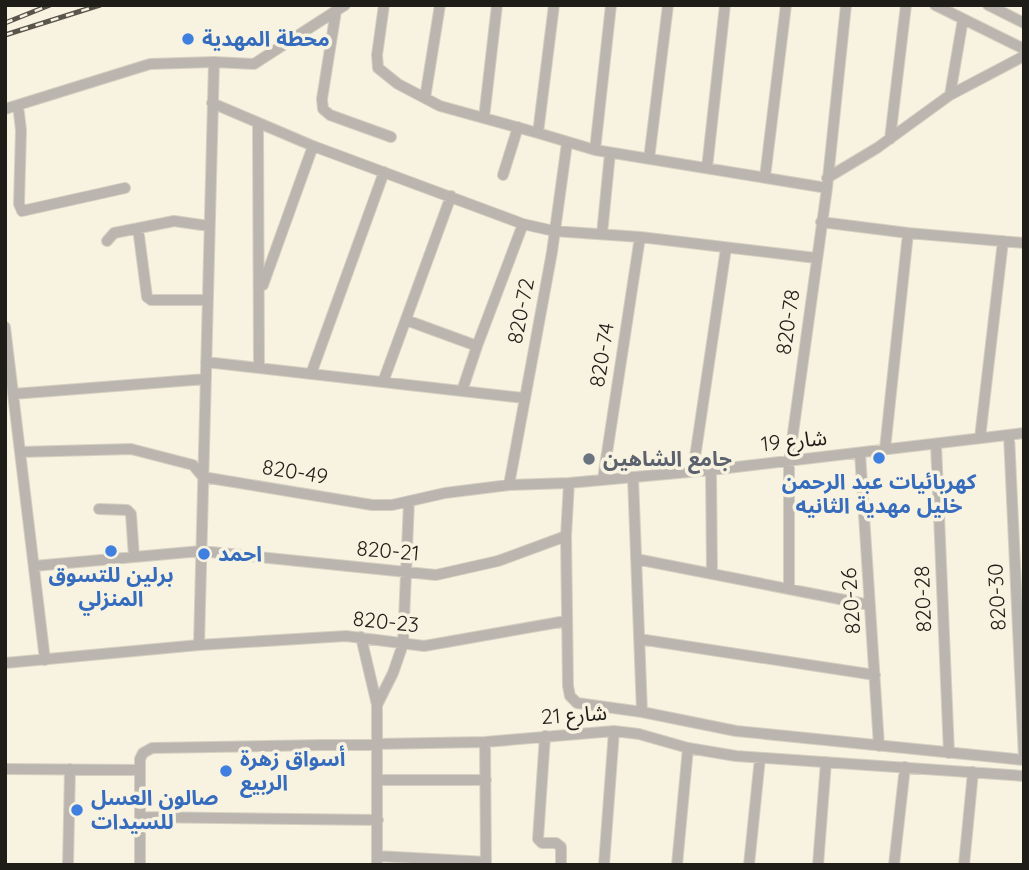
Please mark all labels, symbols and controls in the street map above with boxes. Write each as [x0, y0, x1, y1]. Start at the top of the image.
place label: محطة المهدية [202, 25, 330, 51]
marker: محطة المهدية [180, 31, 196, 47]
street label: 820-72 [501, 276, 539, 346]
street label: 820-78 [770, 287, 804, 356]
street label: 820-74 [583, 321, 619, 389]
street label: شارع 19 [760, 424, 828, 459]
place label: جامع الشاهين [603, 445, 732, 474]
marker: كهربائيات عبد الرحمن خليل مهدية الثانيه [871, 450, 887, 466]
marker: جامع الشاهين [581, 451, 597, 467]
street label: 820-49 [261, 453, 330, 489]
place label: كهربائيات عبد الرحمن خليل مهدية الثانيه [782, 468, 977, 518]
street label: 820-21 [356, 534, 421, 566]
place label: احمد [218, 540, 262, 566]
marker: برلين للتسوق المنزلي [103, 543, 119, 559]
marker: احمد [196, 546, 212, 562]
place label: برلين للتسوق المنزلي [48, 561, 174, 616]
street label: 820-30 [981, 563, 1011, 631]
street label: 820-28 [908, 565, 936, 633]
street label: 820-26 [835, 567, 865, 635]
street label: 820-23 [352, 605, 420, 637]
street label: شارع 21 [540, 699, 608, 732]
place label: أسواق زهرة الربيع [240, 745, 345, 798]
marker: أسواق زهرة الربيع [218, 763, 234, 779]
place label: صالون العسل للسيدات [91, 784, 218, 834]
marker: صالون العسل للسيدات [69, 802, 85, 818]

